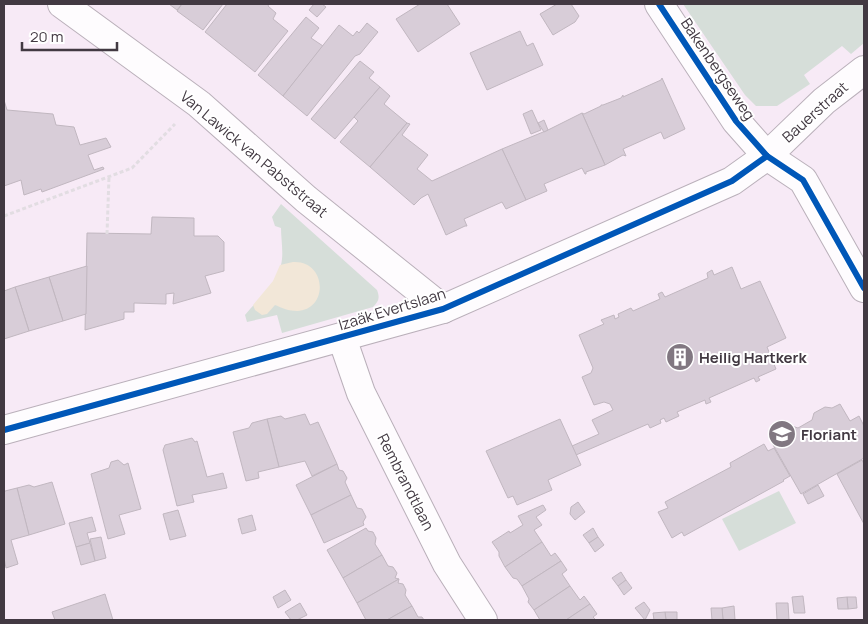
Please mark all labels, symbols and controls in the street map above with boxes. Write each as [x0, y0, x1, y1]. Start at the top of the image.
street label: Bakenbergseweg [676, 14, 760, 124]
scale bar [22, 20, 118, 52]
text: 20 m [30, 26, 63, 47]
street label: Bauerstraat [778, 77, 852, 147]
street label: Van Lawick van Pabststraat [176, 86, 332, 222]
street label: Izaäk Evertslaan [336, 283, 448, 335]
building icon: Heilig Hartkerk [665, 342, 695, 372]
place label: Heilig Hartkerk [699, 347, 808, 368]
school or university icon: Floriant [767, 419, 797, 449]
place label: Floriant [801, 424, 857, 445]
street label: Rembrandtlaan [373, 430, 439, 534]

